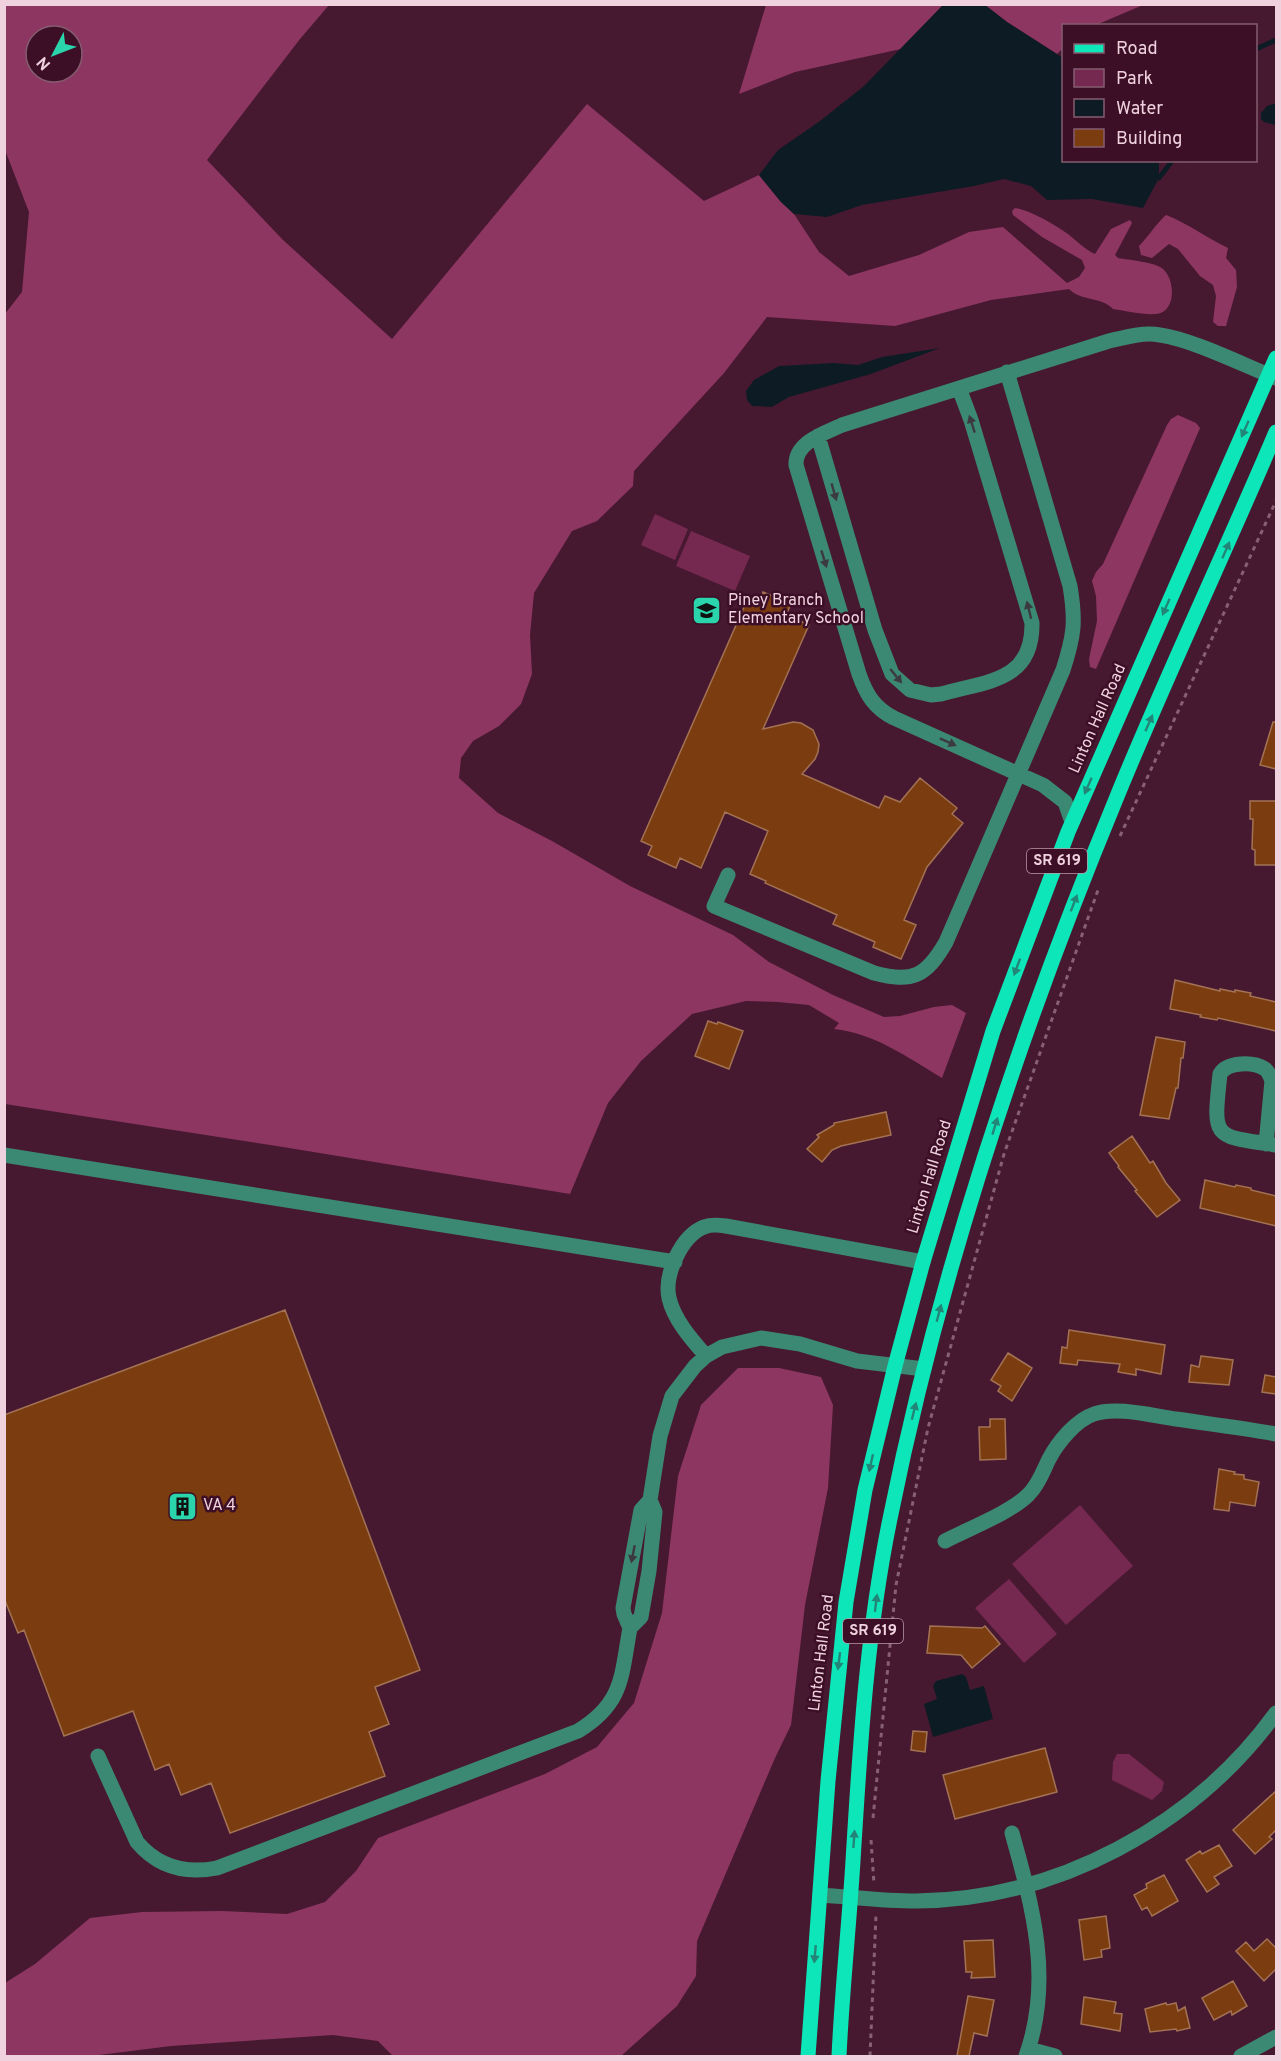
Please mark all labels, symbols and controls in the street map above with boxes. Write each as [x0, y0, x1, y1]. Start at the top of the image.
north arrow [24, 24, 84, 84]
legend [1062, 24, 1257, 162]
text: Road [1116, 38, 1158, 61]
text: N [33, 52, 56, 74]
text: Park [1116, 68, 1153, 91]
text: Water [1116, 98, 1163, 121]
text: Building [1116, 128, 1182, 151]
one-way arrow [966, 415, 976, 433]
one-way arrow [1240, 420, 1250, 438]
one-way arrow [830, 483, 839, 501]
one-way arrow [1221, 541, 1230, 558]
one-way arrow [820, 550, 829, 568]
place label: Piney Branch Elementary School [728, 591, 864, 629]
school or university icon: Piney Branch Elementary School [691, 594, 723, 626]
one-way arrow [1161, 598, 1171, 616]
one-way arrow [1023, 601, 1033, 619]
street label: Linton Hall Road [1065, 661, 1131, 777]
one-way arrow [889, 668, 902, 684]
one-way arrow [1144, 713, 1154, 731]
one-way arrow [939, 737, 956, 746]
one-way arrow [1083, 777, 1093, 795]
road number: SR 619 [1027, 849, 1087, 873]
one-way arrow [1069, 893, 1079, 911]
one-way arrow [1012, 958, 1021, 976]
one-way arrow [991, 1117, 1000, 1135]
street label: Linton Hall Road [903, 1118, 957, 1236]
one-way arrow [935, 1304, 945, 1322]
one-way arrow [909, 1402, 919, 1421]
one-way arrow [866, 1454, 875, 1473]
building icon: VA 4 [166, 1490, 198, 1522]
place label: VA 4 [203, 1496, 236, 1516]
one-way arrow [628, 1545, 637, 1564]
street label: Linton Hall Road [805, 1593, 839, 1713]
one-way arrow [872, 1593, 881, 1612]
road number: SR 619 [843, 1619, 903, 1643]
one-way arrow [834, 1651, 844, 1670]
one-way arrow [850, 1829, 859, 1848]
one-way arrow [811, 1944, 820, 1963]

